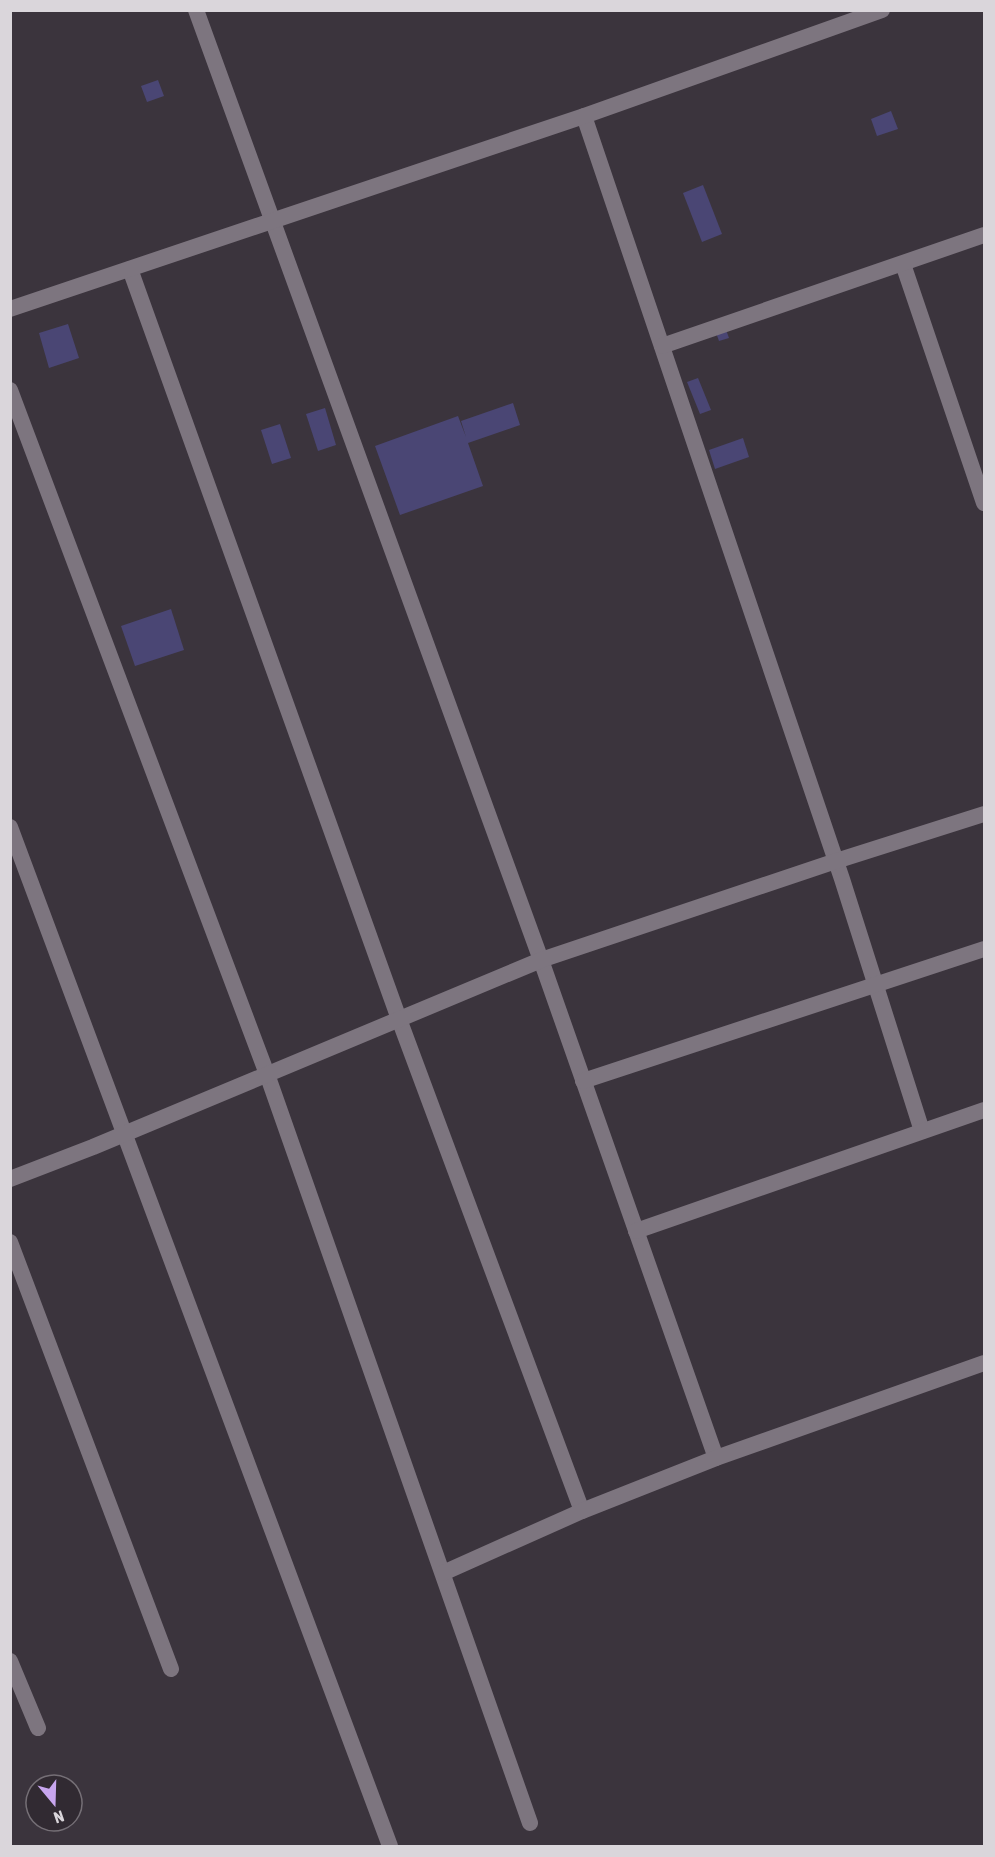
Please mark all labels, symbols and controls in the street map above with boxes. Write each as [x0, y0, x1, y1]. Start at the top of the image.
north arrow [24, 1773, 84, 1833]
text: N [51, 1807, 66, 1827]

